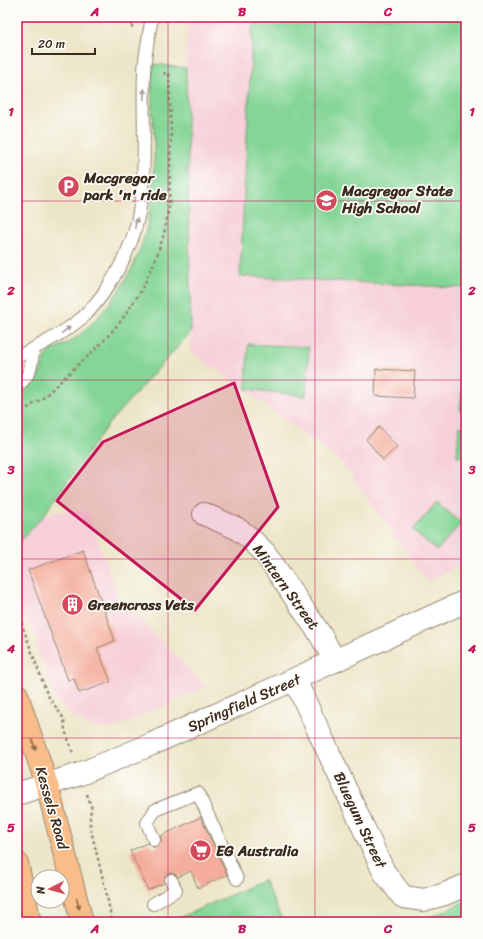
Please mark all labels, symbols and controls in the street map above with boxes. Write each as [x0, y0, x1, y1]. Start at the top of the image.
text: A [90, 0, 99, 23]
text: B [238, 0, 247, 23]
text: C [383, 0, 393, 23]
scale bar [32, 30, 95, 56]
text: 20 m [38, 33, 65, 55]
one-way arrow [141, 87, 147, 100]
text: 1 [8, 100, 14, 123]
text: 1 [469, 100, 475, 123]
place label: Macgregor park 'n' ride [83, 165, 167, 208]
parking icon: Macgregor park 'n' ride [56, 174, 82, 200]
place label: Macgregor State High School [341, 178, 453, 221]
school or university icon: Macgregor State High School [314, 187, 340, 213]
one-way arrow [133, 217, 139, 229]
text: 2 [6, 279, 15, 302]
text: 2 [467, 279, 476, 302]
one-way arrow [61, 325, 72, 334]
text: 3 [6, 458, 15, 481]
text: 3 [467, 458, 476, 481]
street label: Mintern Street [246, 539, 326, 636]
building icon: Greencross Vets [59, 592, 85, 618]
place label: Greencross Vets [87, 592, 195, 618]
text: 4 [6, 637, 16, 660]
text: 4 [467, 637, 477, 660]
street label: Springfield Street [183, 666, 306, 740]
one-way arrow [31, 739, 37, 751]
street label: Kessels Road [28, 763, 77, 854]
street label: Bluegum Street [326, 767, 394, 874]
text: 5 [7, 816, 15, 839]
text: 5 [468, 816, 476, 839]
supermarket icon: EG Australia [187, 838, 213, 864]
place label: EG Australia [216, 838, 299, 864]
north arrow [30, 869, 70, 909]
text: N [31, 885, 51, 896]
one-way arrow [75, 898, 81, 910]
text: A [90, 917, 99, 939]
text: B [238, 917, 247, 939]
text: C [383, 917, 393, 939]

